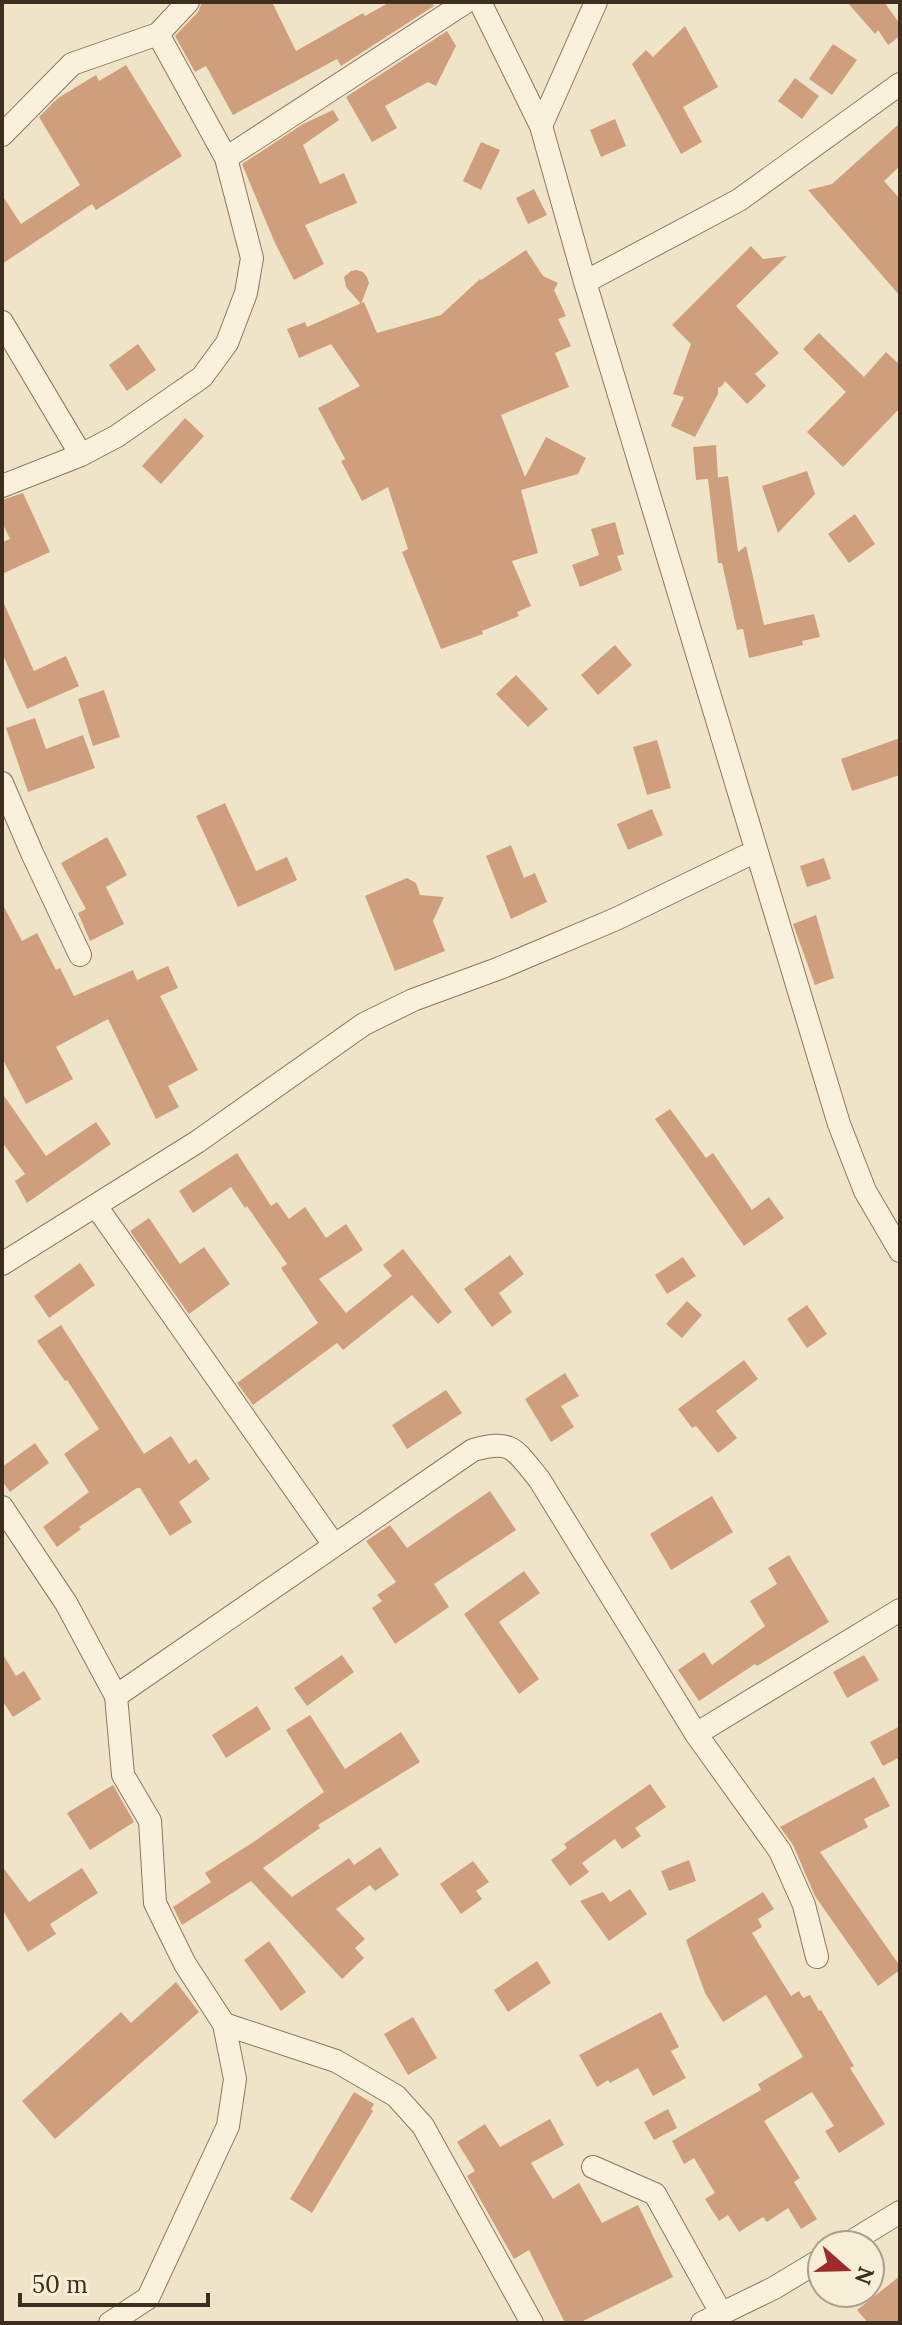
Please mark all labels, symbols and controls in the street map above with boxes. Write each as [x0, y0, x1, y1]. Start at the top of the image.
north arrow [806, 2229, 886, 2309]
scale bar [20, 2257, 208, 2307]
text: N [849, 2263, 881, 2289]
text: 50 m [32, 2269, 88, 2300]

